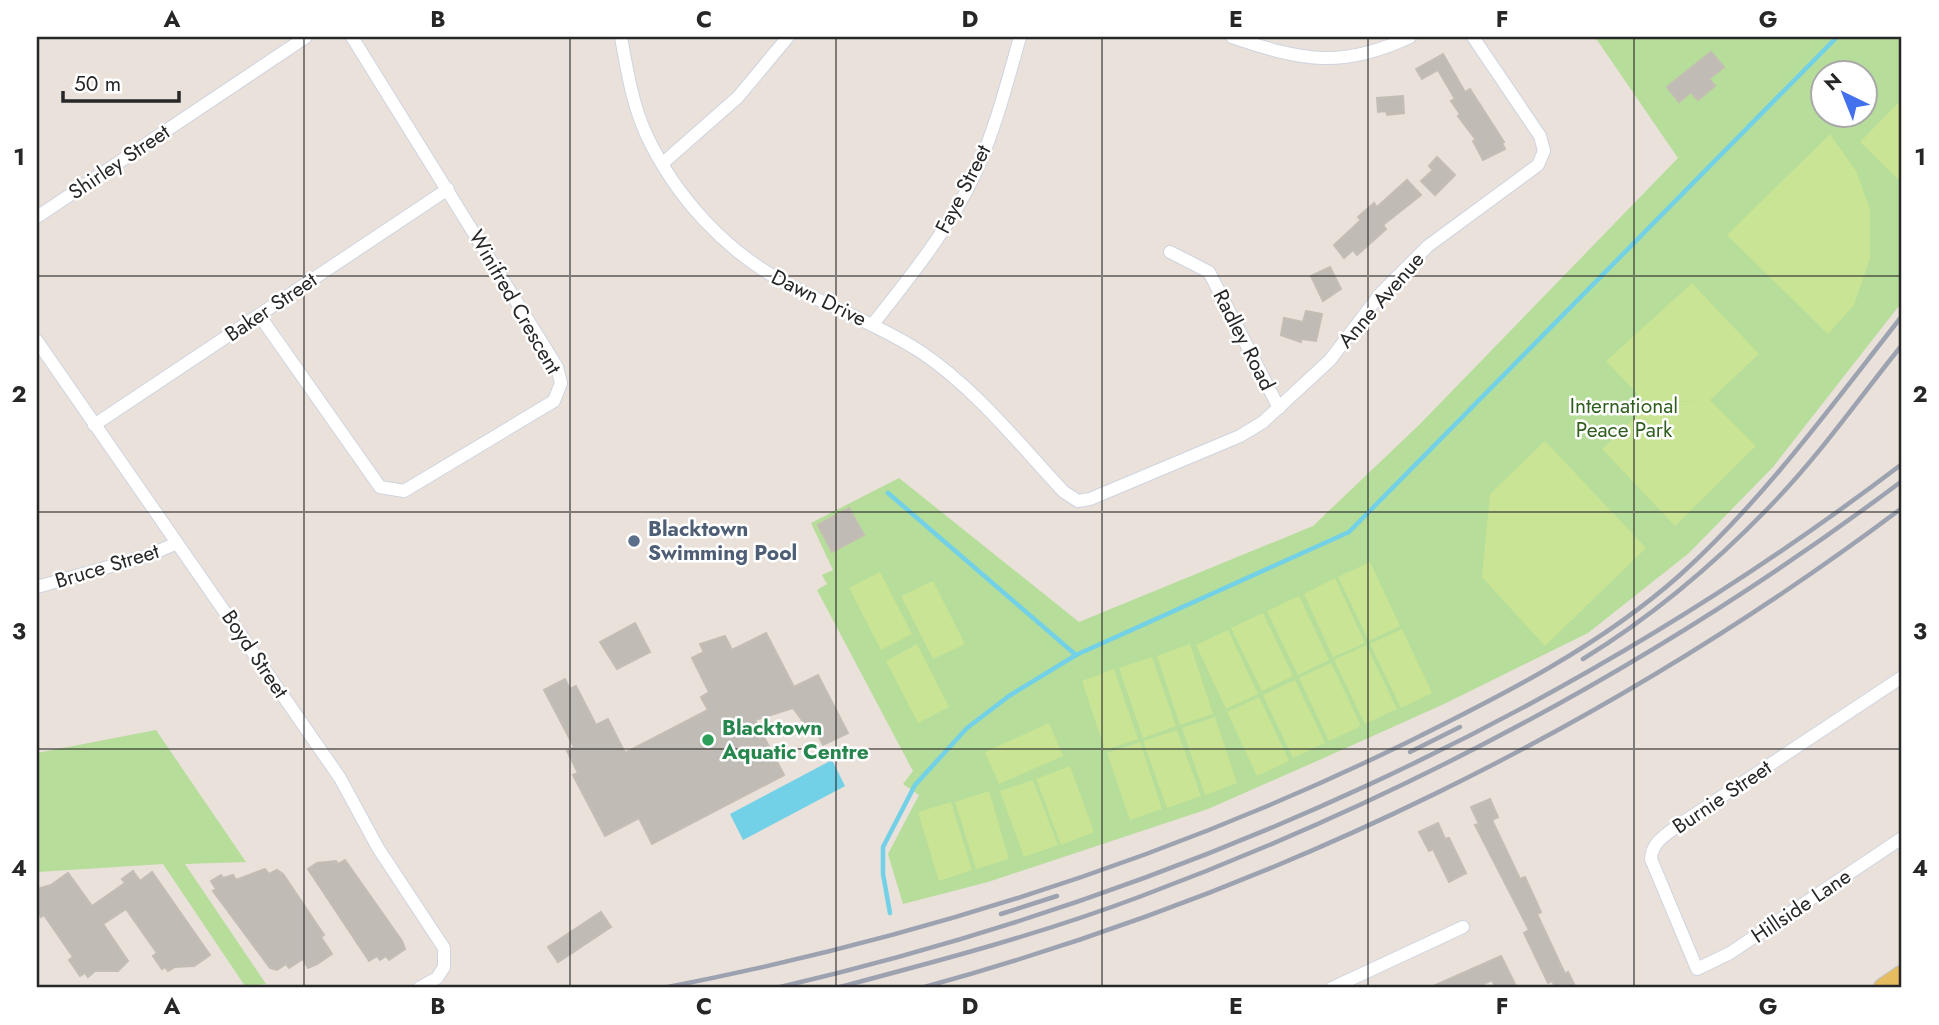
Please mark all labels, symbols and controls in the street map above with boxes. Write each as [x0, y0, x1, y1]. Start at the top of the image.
text: A [163, 2, 181, 36]
text: B [430, 2, 446, 36]
text: C [696, 2, 712, 36]
text: D [962, 2, 979, 36]
text: E [1229, 2, 1243, 36]
text: F [1496, 2, 1508, 36]
text: G [1759, 2, 1777, 36]
scale bar [63, 60, 178, 104]
north arrow [1810, 60, 1880, 130]
text: N [1818, 67, 1847, 97]
text: 50 m [74, 69, 121, 99]
street label: Shirley Street [62, 117, 176, 207]
street label: Faye Street [928, 139, 998, 239]
text: 1 [13, 140, 25, 174]
text: 1 [1914, 140, 1926, 174]
street label: Winifred Crescent [461, 224, 569, 380]
street label: Anne Avenue [1331, 245, 1431, 355]
street label: Dawn Drive [766, 262, 872, 334]
street label: Baker Street [219, 265, 323, 349]
street label: Radley Road [1206, 284, 1282, 396]
text: 2 [11, 377, 27, 411]
text: 2 [1912, 377, 1928, 411]
park label: International Peace Park [1570, 391, 1678, 445]
place label: Blacktown Swimming Pool [648, 514, 797, 568]
marker: Blacktown Swimming Pool [626, 533, 642, 549]
street label: Bruce Street [51, 536, 163, 596]
street label: Boyd Street [214, 604, 296, 704]
text: 3 [12, 614, 26, 648]
text: 3 [1913, 614, 1927, 648]
place label: Blacktown Aquatic Centre [721, 713, 869, 767]
marker: Blacktown Aquatic Centre [700, 732, 716, 748]
street label: Burnie Street [1666, 753, 1778, 841]
text: 4 [11, 851, 27, 885]
text: 4 [1912, 851, 1928, 885]
street label: Hillside Lane [1745, 861, 1857, 950]
text: A [163, 989, 181, 1023]
text: B [430, 989, 446, 1023]
text: C [696, 989, 712, 1023]
text: D [962, 989, 979, 1023]
text: E [1229, 989, 1243, 1023]
text: F [1496, 989, 1508, 1023]
text: G [1759, 989, 1777, 1023]

